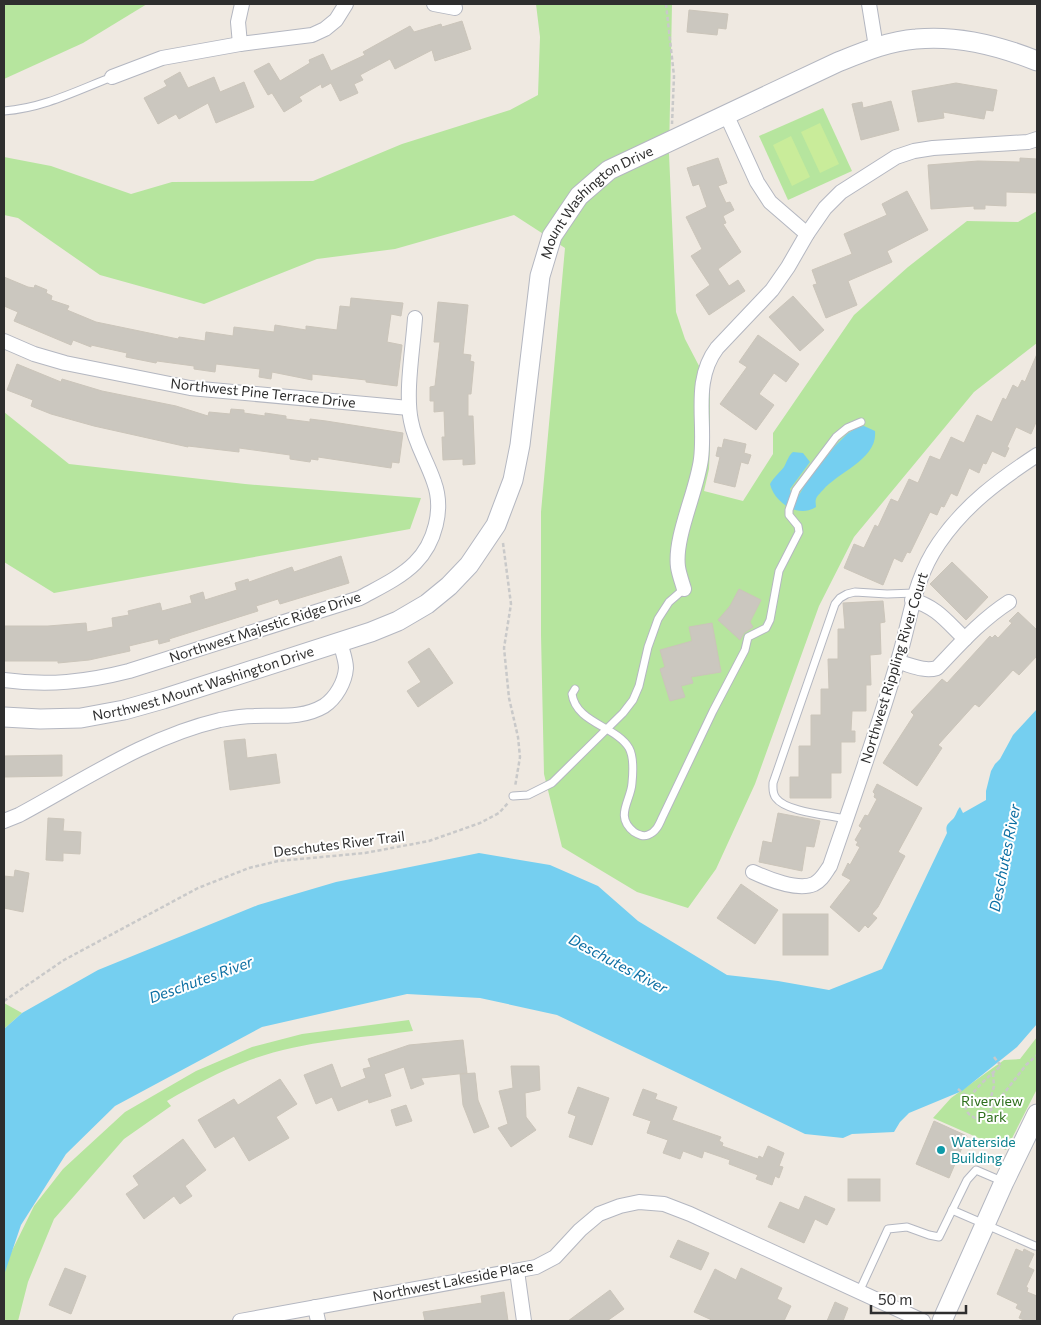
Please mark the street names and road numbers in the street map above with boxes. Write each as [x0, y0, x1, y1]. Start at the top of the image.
street label: Mount Washington Drive [537, 142, 655, 261]
street label: Northwest Pine Terrace Drive [170, 374, 357, 411]
street label: Northwest Rippling River Court [856, 570, 931, 765]
street label: Northwest Majestic Ridge Drive [167, 587, 363, 666]
street label: Northwest Mount Washington Drive [91, 642, 316, 724]
street label: Deschutes River Trail [272, 827, 406, 860]
street label: Northwest Lakeside Place [371, 1257, 535, 1304]

